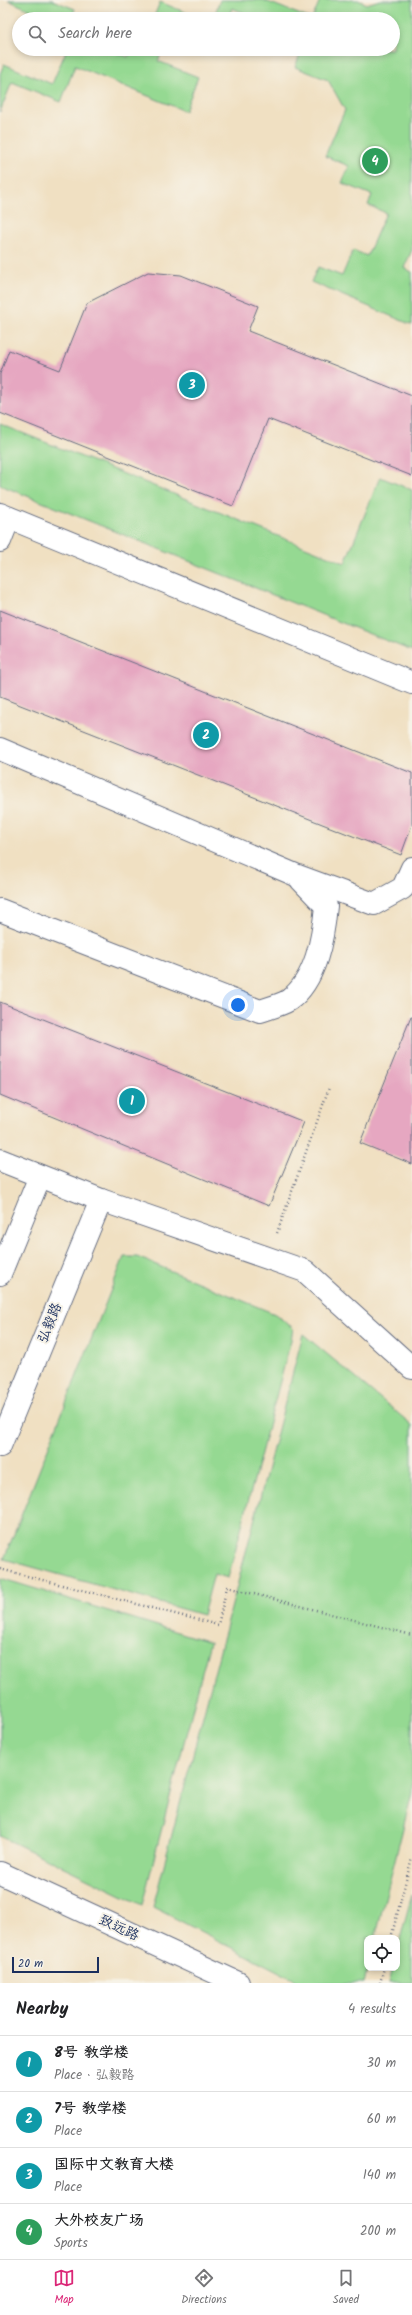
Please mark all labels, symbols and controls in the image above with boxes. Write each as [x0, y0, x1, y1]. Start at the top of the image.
search box [12, 12, 400, 56]
text: Search here [58, 22, 132, 46]
icon: search [26, 23, 48, 45]
pin: 4 [362, 146, 388, 176]
pin: 3 [179, 370, 205, 400]
pin: 2 [193, 720, 219, 750]
your location [228, 995, 248, 1015]
pin: 1 [119, 1086, 145, 1116]
street label: 弘毅路 [32, 1299, 68, 1347]
street label: 致远路 [95, 1909, 143, 1947]
map controls [364, 1935, 400, 1971]
button: locate [364, 1935, 400, 1971]
scale bar [12, 1955, 99, 1974]
text: 20 m [18, 1955, 43, 1973]
text: Nearby [16, 1996, 68, 2023]
text: 4 results [348, 1999, 396, 2020]
text: 8号 教学楼 [54, 2041, 129, 2065]
text: 1 [27, 2053, 31, 2074]
text: 30 m [367, 2053, 396, 2074]
text: Place · 弘毅路 [54, 2065, 134, 2086]
text: 7号 教学楼 [54, 2097, 127, 2121]
text: 2 [25, 2109, 33, 2130]
text: 60 m [367, 2109, 396, 2130]
text: Place [54, 2121, 82, 2142]
text: 国际中文教育大楼 [54, 2153, 174, 2177]
text: 3 [25, 2165, 33, 2186]
text: 140 m [363, 2165, 396, 2186]
text: Place [54, 2177, 82, 2198]
text: 大外校友广场 [54, 2209, 144, 2233]
text: 4 [25, 2221, 33, 2242]
text: 200 m [360, 2221, 396, 2242]
text: Sports [54, 2233, 88, 2254]
tab: Map [53, 2267, 75, 2309]
tab: Directions [181, 2267, 227, 2309]
tab: Saved [333, 2267, 359, 2309]

